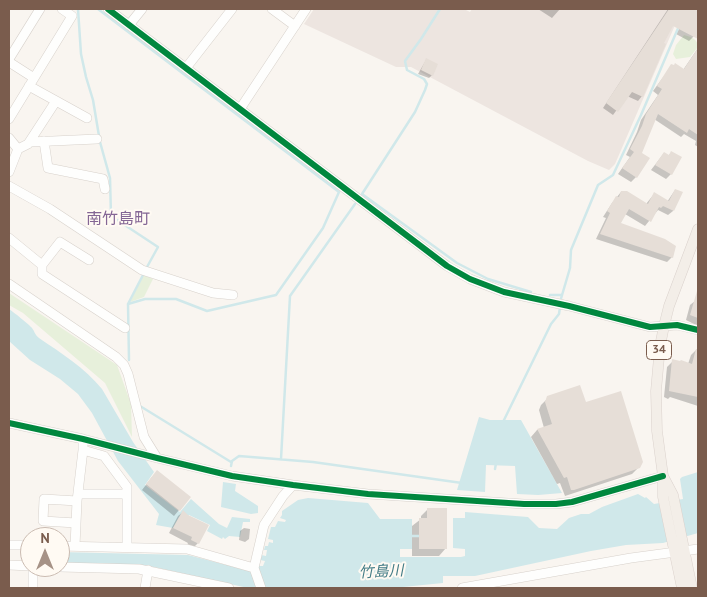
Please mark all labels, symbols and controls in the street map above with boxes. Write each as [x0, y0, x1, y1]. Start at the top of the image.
district label: 南竹島町 [86, 209, 150, 229]
road number: 34 [646, 340, 672, 360]
north arrow [20, 527, 70, 577]
text: N [40, 529, 50, 547]
water label: 竹島川 [358, 562, 404, 582]

